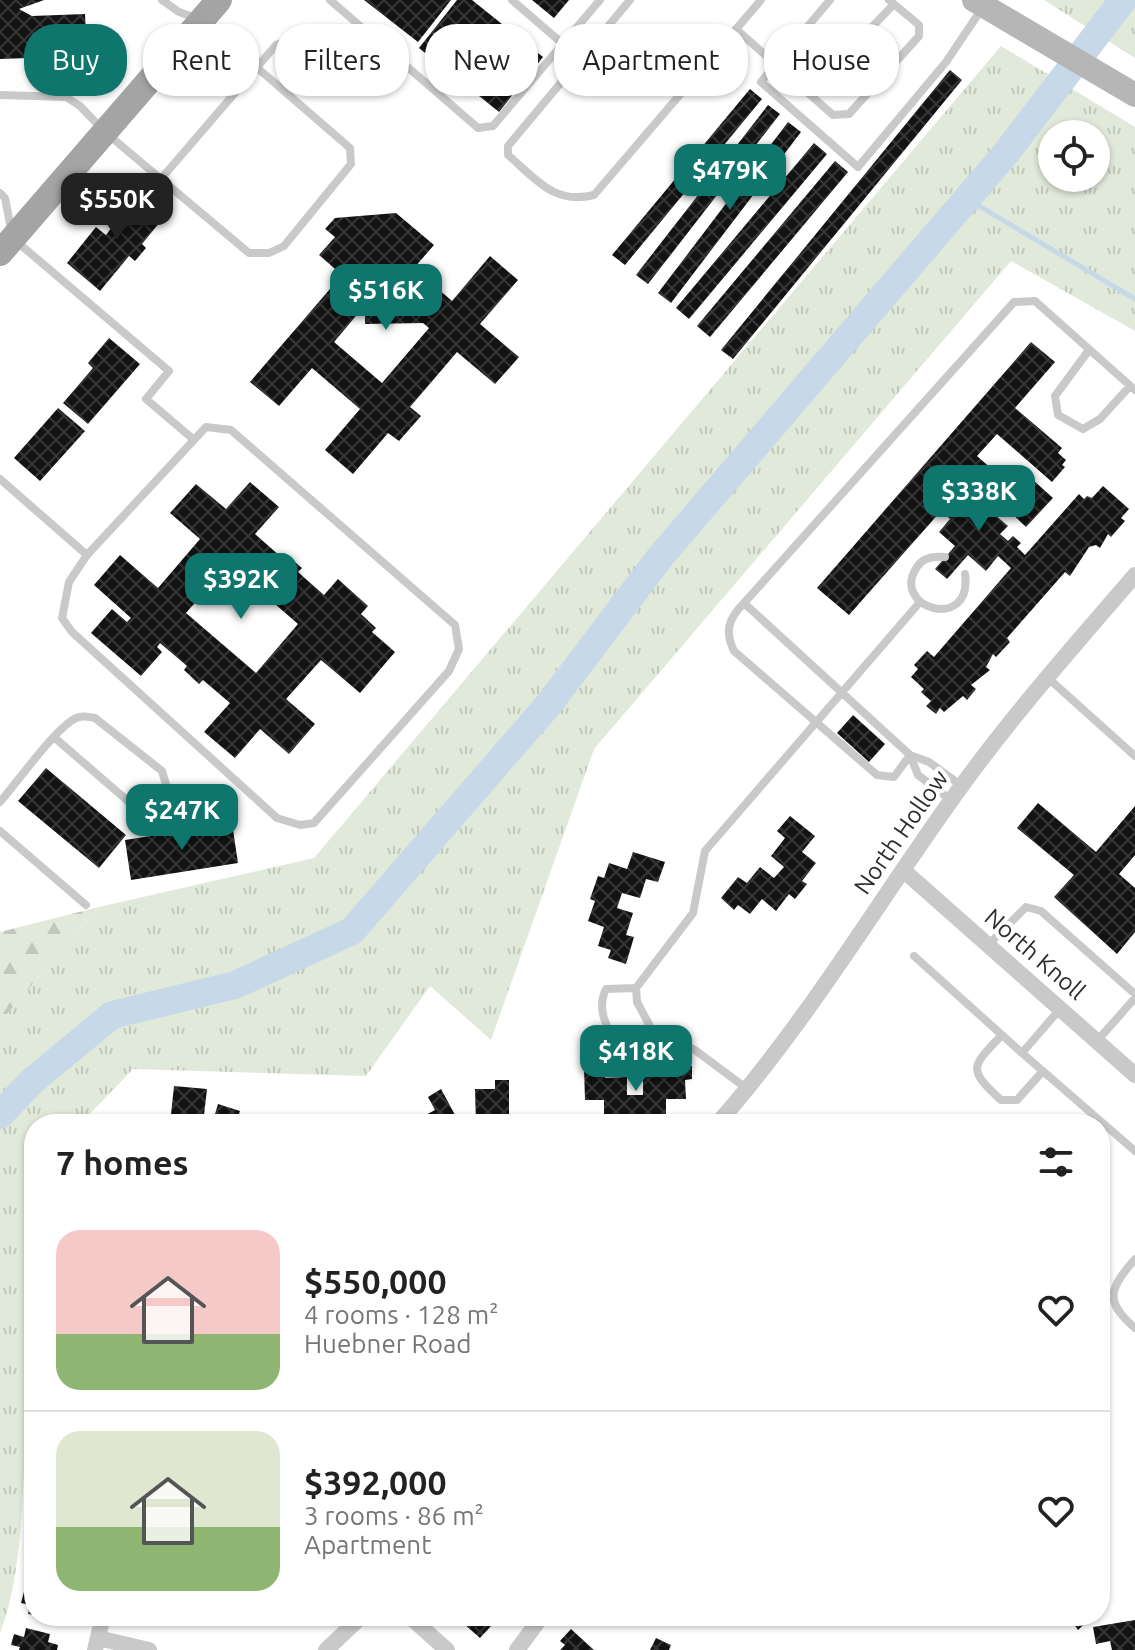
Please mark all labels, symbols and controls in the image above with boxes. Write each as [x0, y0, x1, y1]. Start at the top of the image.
chip: Buy [24, 24, 127, 96]
chip: Rent [143, 24, 259, 96]
chip: Filters [275, 24, 409, 96]
chip: New [425, 24, 538, 96]
chip: Apartment [554, 24, 748, 96]
chip: House [764, 24, 899, 96]
map controls [1038, 120, 1110, 192]
button: locate [1038, 120, 1110, 192]
pin: $479K [674, 144, 786, 212]
text: $479K [692, 155, 768, 184]
pin: $550K [61, 173, 173, 241]
text: $550K [79, 184, 155, 213]
pin: $516K [330, 264, 442, 332]
text: $516K [348, 275, 424, 304]
pin: $338K [923, 465, 1035, 533]
text: $338K [941, 476, 1017, 505]
pin: $392K [185, 553, 297, 621]
text: $392K [203, 564, 279, 593]
street label: North Hollow [848, 765, 954, 899]
pin: $247K [126, 784, 238, 852]
text: $247K [144, 795, 220, 824]
street label: North Knoll [979, 903, 1091, 1005]
pin: $418K [580, 1025, 692, 1093]
text: $418K [598, 1036, 674, 1065]
icon: filters [1034, 1140, 1078, 1184]
text: 7 homes [56, 1143, 189, 1181]
icon: home [120, 1262, 216, 1358]
text: $550,000 [304, 1262, 447, 1300]
icon: heart [1034, 1288, 1078, 1332]
text: 4 rooms · 128 m² [304, 1300, 499, 1329]
text: Huebner Road [304, 1329, 471, 1358]
icon: home [120, 1463, 216, 1559]
text: $392,000 [304, 1463, 447, 1501]
icon: heart [1034, 1489, 1078, 1533]
text: 3 rooms · 86 m² [304, 1501, 484, 1530]
text: Apartment [304, 1530, 431, 1559]

